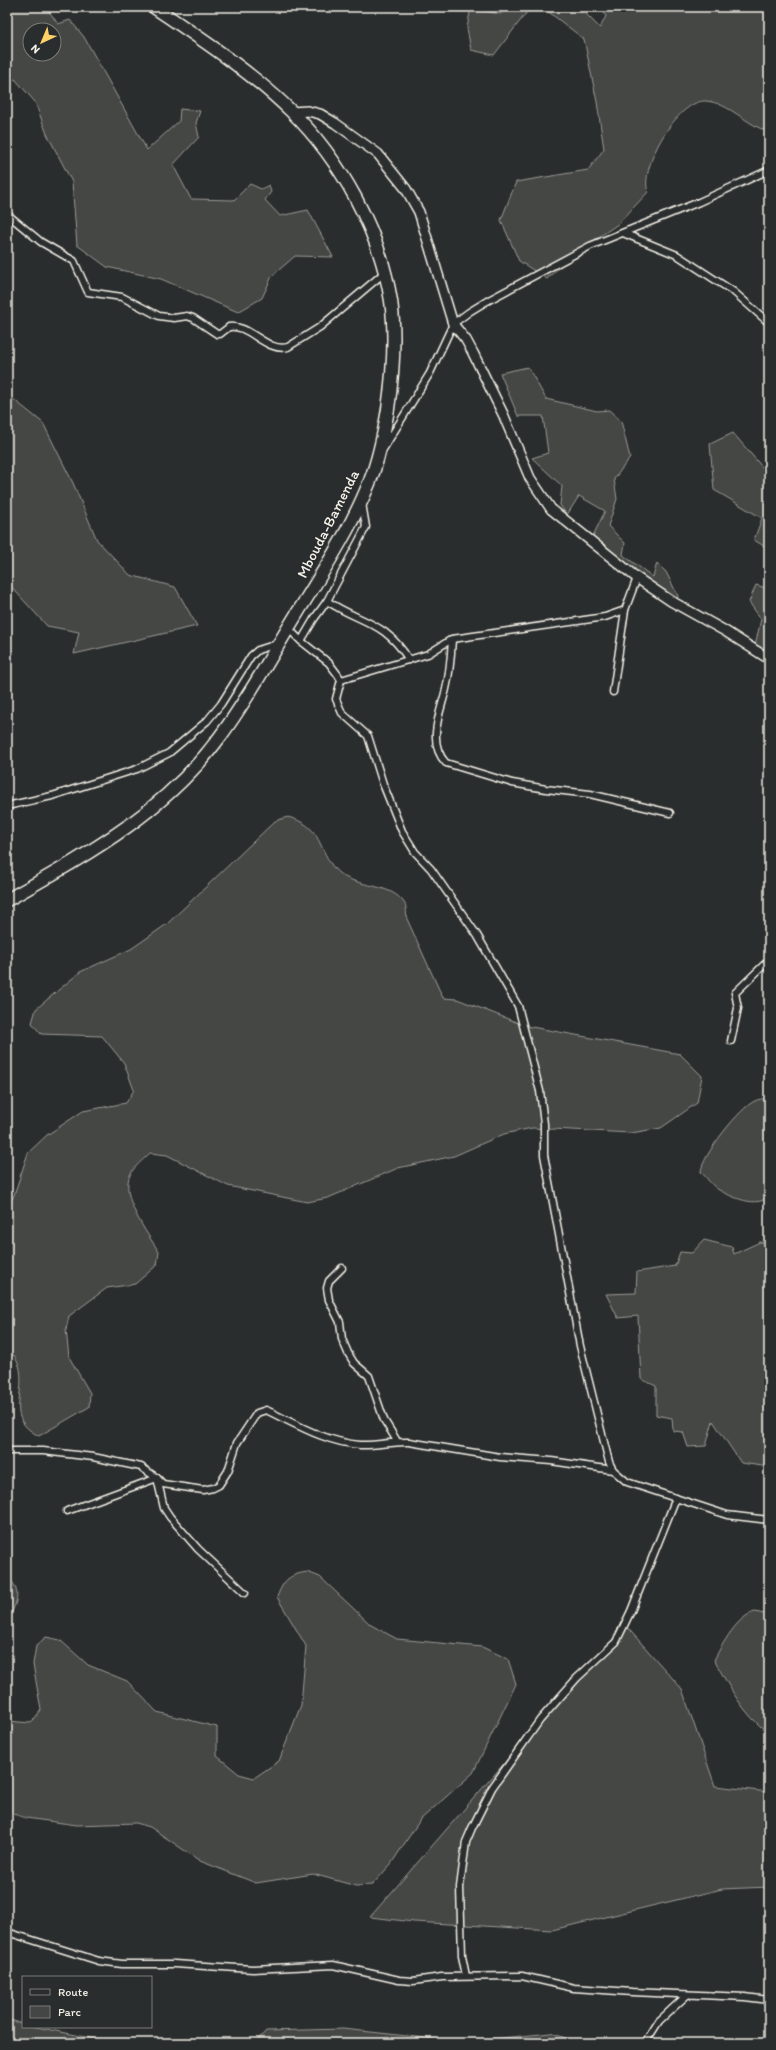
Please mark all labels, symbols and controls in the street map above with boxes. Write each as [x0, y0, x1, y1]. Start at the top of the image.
north arrow [22, 22, 62, 62]
text: N [28, 42, 43, 56]
street label: Mbouda-Bamenda [293, 467, 363, 581]
legend [22, 1976, 152, 2028]
text: Route [58, 1985, 88, 1999]
text: Parc [58, 2005, 81, 2019]

